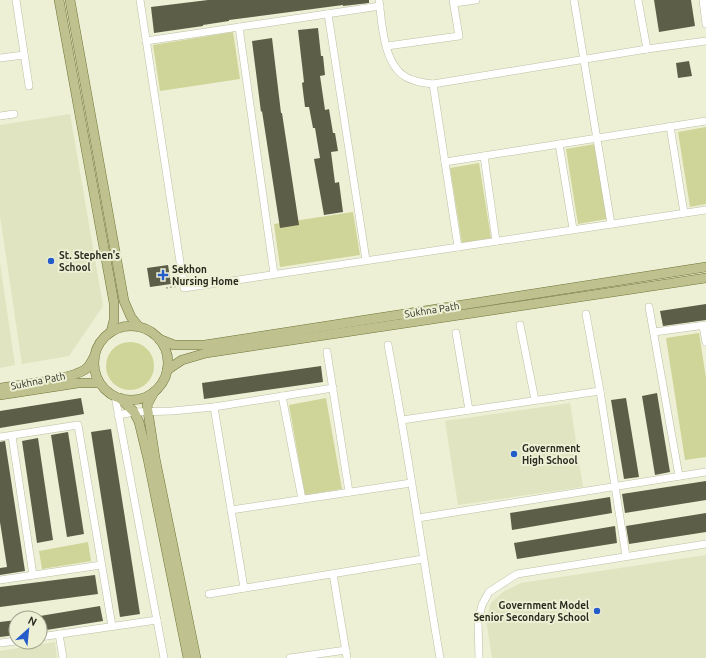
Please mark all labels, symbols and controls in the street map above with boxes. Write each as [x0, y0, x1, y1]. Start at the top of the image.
place label: St. Stephen's School [59, 250, 120, 273]
marker: St. Stephen's School [46, 256, 56, 266]
place label: Sekhon Nursing Home [172, 264, 239, 287]
marker: Sekhon Nursing Home [157, 269, 169, 281]
street label: Sukhna Path [404, 300, 460, 320]
street label: Sukhna Path [10, 370, 66, 392]
place label: Government High School [522, 443, 581, 466]
marker: Government High School [509, 449, 519, 459]
place label: Government Model Senior Secondary School [473, 600, 589, 623]
marker: Government Model Senior Secondary School [592, 606, 602, 616]
north arrow [8, 610, 48, 650]
text: N [26, 614, 39, 628]

